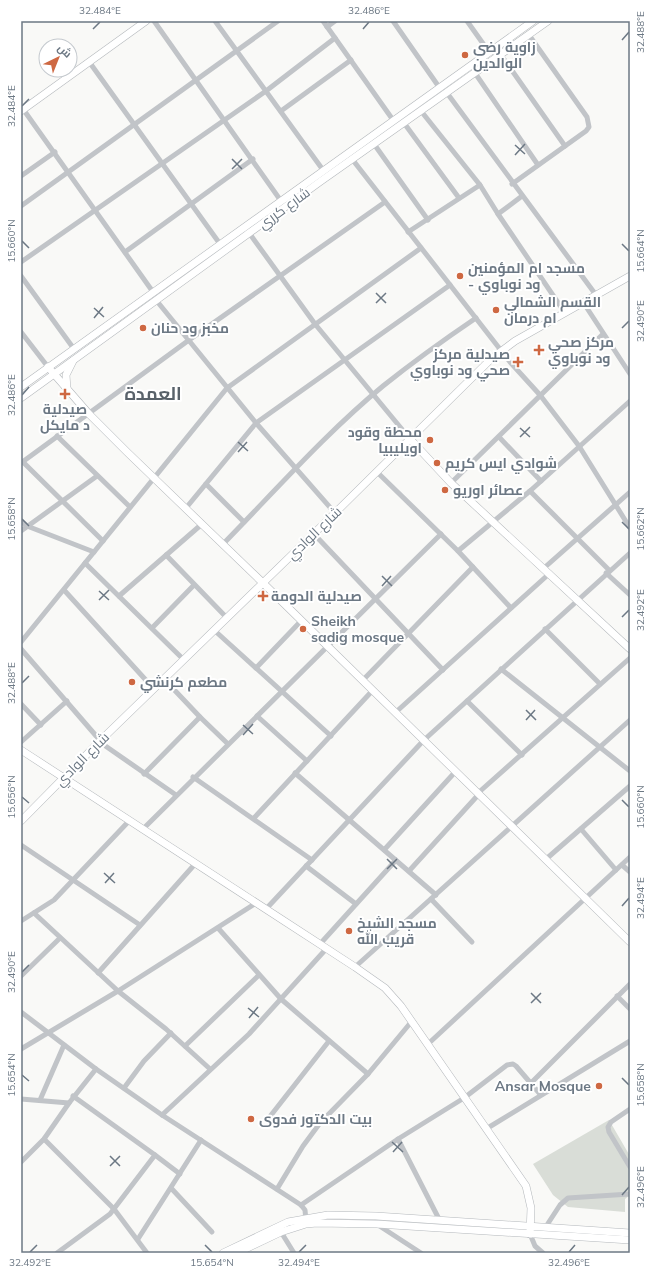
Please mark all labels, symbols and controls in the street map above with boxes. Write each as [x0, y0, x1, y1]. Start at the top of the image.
text: 32.484°E [79, 4, 121, 17]
text: 32.486°E [348, 4, 390, 17]
text: 32.488°E [634, 11, 647, 53]
north arrow [38, 38, 78, 78]
place label: زاوية رضى الوالدين [473, 38, 536, 72]
text: ش [55, 41, 75, 61]
marker: زاوية رضى الوالدين [460, 50, 470, 60]
text: 32.484°E [5, 85, 18, 127]
street label: شارع كرري [254, 183, 315, 235]
text: 15.660°N [5, 219, 18, 263]
text: 15.664°N [634, 229, 647, 273]
place label: مسجد ام المؤمنين - ود نوباوي [468, 259, 585, 295]
marker: مسجد ام المؤمنين - ود نوباوي [455, 271, 465, 281]
place label: القسم الشمالي ام درمان [504, 293, 601, 328]
text: 32.490°E [634, 300, 647, 342]
marker: القسم الشمالي ام درمان [491, 305, 501, 315]
place label: مخبز ود حنان [151, 319, 229, 337]
marker: مخبز ود حنان [138, 323, 148, 333]
place label: مركز صحي ود نوباوي [548, 333, 614, 369]
marker: مركز صحي ود نوباوي [533, 344, 545, 356]
place label: صيدلية مركز صحي ود نوباوي [410, 345, 510, 382]
marker: صيدلية مركز صحي ود نوباوي [513, 357, 523, 367]
text: 32.486°E [5, 374, 18, 416]
district label: العمدة [124, 382, 182, 405]
marker: صيدلية د مايكل [60, 389, 70, 399]
place label: صيدلية د مايكل [40, 400, 90, 434]
place label: محطة وقود اويليبيا [348, 423, 422, 457]
marker: محطة وقود اويليبيا [425, 435, 435, 445]
place label: شوادي ايس كريم [445, 454, 557, 474]
marker: شوادي ايس كريم [432, 458, 442, 468]
place label: عصائر اوريو [453, 481, 523, 499]
marker: عصائر اوريو [440, 485, 450, 495]
text: 15.658°N [5, 497, 18, 541]
street label: شارع الوادي [283, 502, 347, 566]
text: 15.662°N [634, 507, 647, 551]
place label: صيدلية الدومة [271, 587, 362, 605]
text: 32.492°E [634, 589, 647, 631]
marker: صيدلية الدومة [258, 591, 268, 601]
place label: Sheikh sadig mosque [311, 612, 404, 646]
marker: Sheikh sadig mosque [298, 624, 308, 634]
text: 32.488°E [5, 662, 18, 704]
place label: مطعم كرنشي [140, 673, 227, 693]
marker: مطعم كرنشي [127, 677, 137, 687]
street label: شارع الوادي [51, 728, 115, 792]
text: 15.656°N [5, 775, 18, 819]
text: 15.660°N [634, 785, 647, 829]
text: 32.494°E [634, 877, 647, 919]
place label: مسجد الشيخ قريب الله [357, 914, 437, 948]
marker: مسجد الشيخ قريب الله [344, 926, 354, 936]
text: 32.490°E [5, 951, 18, 993]
text: 15.654°N [5, 1053, 18, 1097]
text: 15.658°N [634, 1063, 647, 1107]
place label: Ansar Mosque [495, 1077, 591, 1095]
marker: Ansar Mosque [594, 1081, 604, 1091]
place label: بيت الدكتور فدوى [259, 1110, 372, 1128]
marker: بيت الدكتور فدوى [246, 1114, 256, 1124]
text: 32.496°E [634, 1166, 647, 1208]
text: 32.492°E [9, 1256, 51, 1269]
text: 15.654°N [190, 1256, 234, 1269]
text: 32.494°E [278, 1256, 320, 1269]
text: 32.496°E [548, 1256, 590, 1269]

